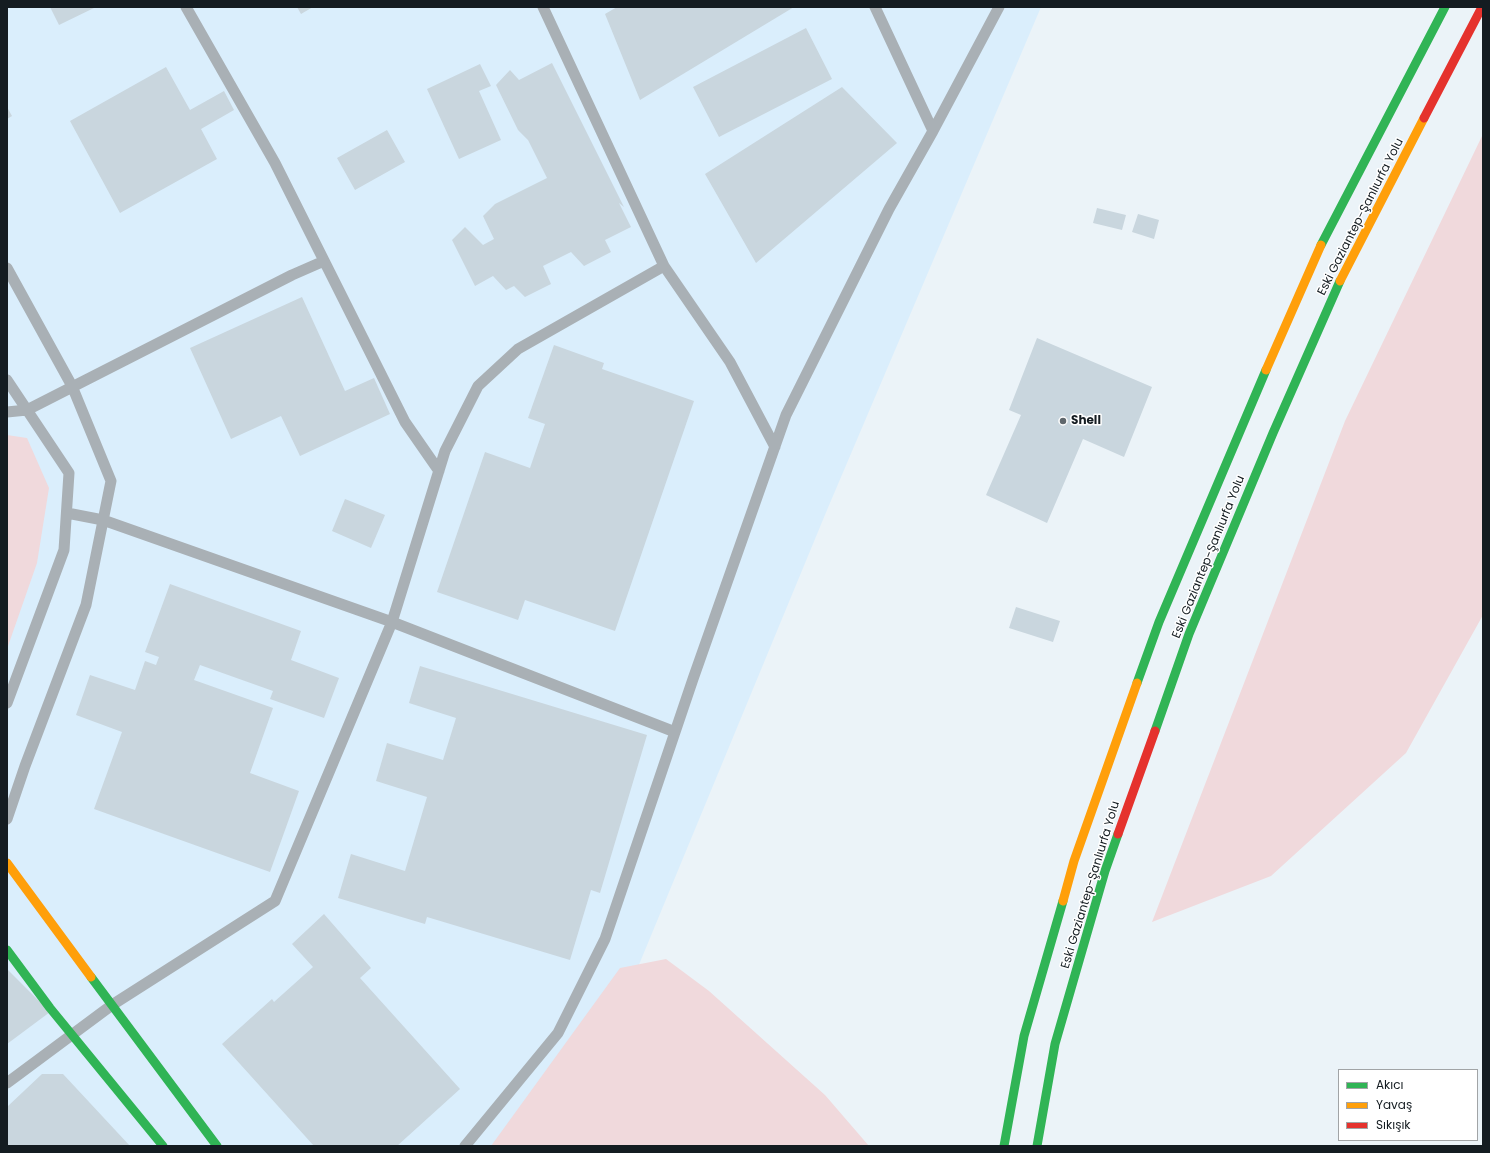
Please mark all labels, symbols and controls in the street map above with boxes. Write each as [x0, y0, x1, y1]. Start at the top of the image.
street label: Eski Gaziantep-Şanlıurfa Yolu [1315, 136, 1407, 298]
place label: Shell [1071, 414, 1101, 428]
marker: Shell [1058, 416, 1068, 426]
street label: Eski Gaziantep-Şanlıurfa Yolu [1170, 473, 1248, 641]
street label: Eski Gaziantep-Şanlıurfa Yolu [1059, 799, 1123, 971]
legend [1338, 1069, 1478, 1141]
text: Akıcı [1376, 1076, 1403, 1093]
text: Yavaş [1376, 1096, 1412, 1113]
text: Sıkışık [1376, 1116, 1411, 1133]

